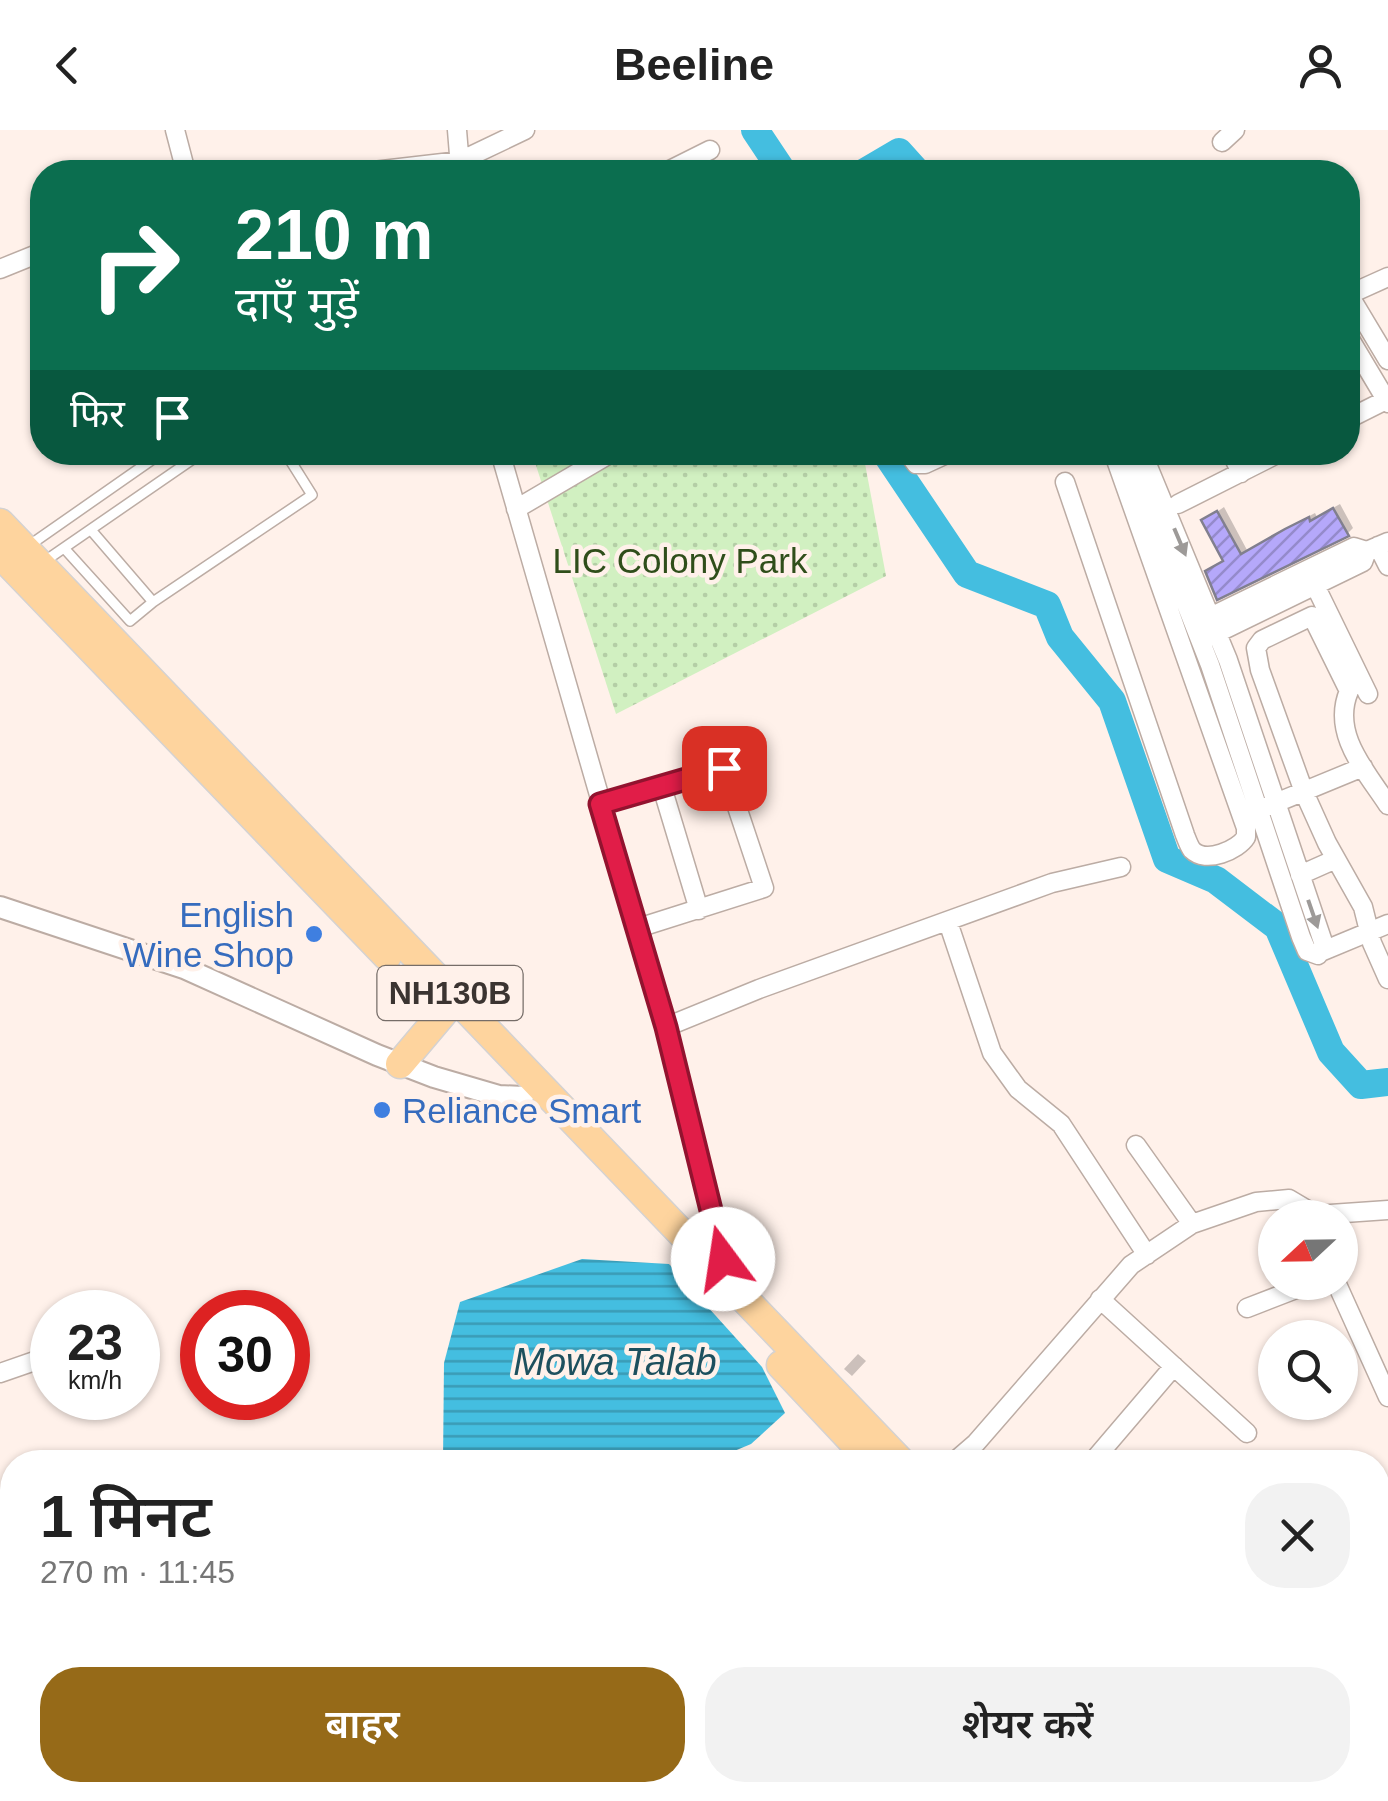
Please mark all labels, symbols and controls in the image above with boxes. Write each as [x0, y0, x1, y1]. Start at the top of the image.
icon: back [40, 38, 95, 93]
icon: person [1293, 38, 1348, 93]
text: Beeline [614, 39, 774, 90]
text: 210 m [235, 196, 433, 274]
icon: right [70, 200, 200, 330]
text: दाएँ मुड़ें [235, 278, 359, 329]
icon: arrive [145, 390, 200, 445]
text: फिर [70, 393, 125, 435]
one-way arrow [1172, 527, 1188, 557]
park label: LIC Colony Park [553, 541, 808, 580]
pin [682, 726, 767, 811]
icon: arrive [697, 741, 752, 796]
place label: English Wine Shop [123, 895, 294, 974]
one-way arrow [1306, 899, 1321, 929]
marker: English Wine Shop [303, 923, 325, 945]
road number: NH130B [378, 966, 522, 1020]
place label: Reliance Smart [402, 1091, 642, 1130]
marker: Reliance Smart [371, 1099, 393, 1121]
north arrow [1258, 1200, 1358, 1300]
map controls [1258, 1200, 1358, 1420]
position arrow [671, 1207, 775, 1311]
speed limit sign: 30 [180, 1290, 310, 1420]
text: 23 [67, 1315, 123, 1371]
button: search [1258, 1320, 1358, 1420]
water label: Mowa Talab [513, 1341, 717, 1383]
text: km/h [68, 1366, 122, 1394]
text: 1 मिनट [40, 1483, 212, 1550]
button: close [1245, 1483, 1350, 1588]
text: 270 m · 11:45 [40, 1554, 235, 1590]
button: बाहर [40, 1667, 685, 1782]
button: शेयर करें [705, 1667, 1350, 1782]

